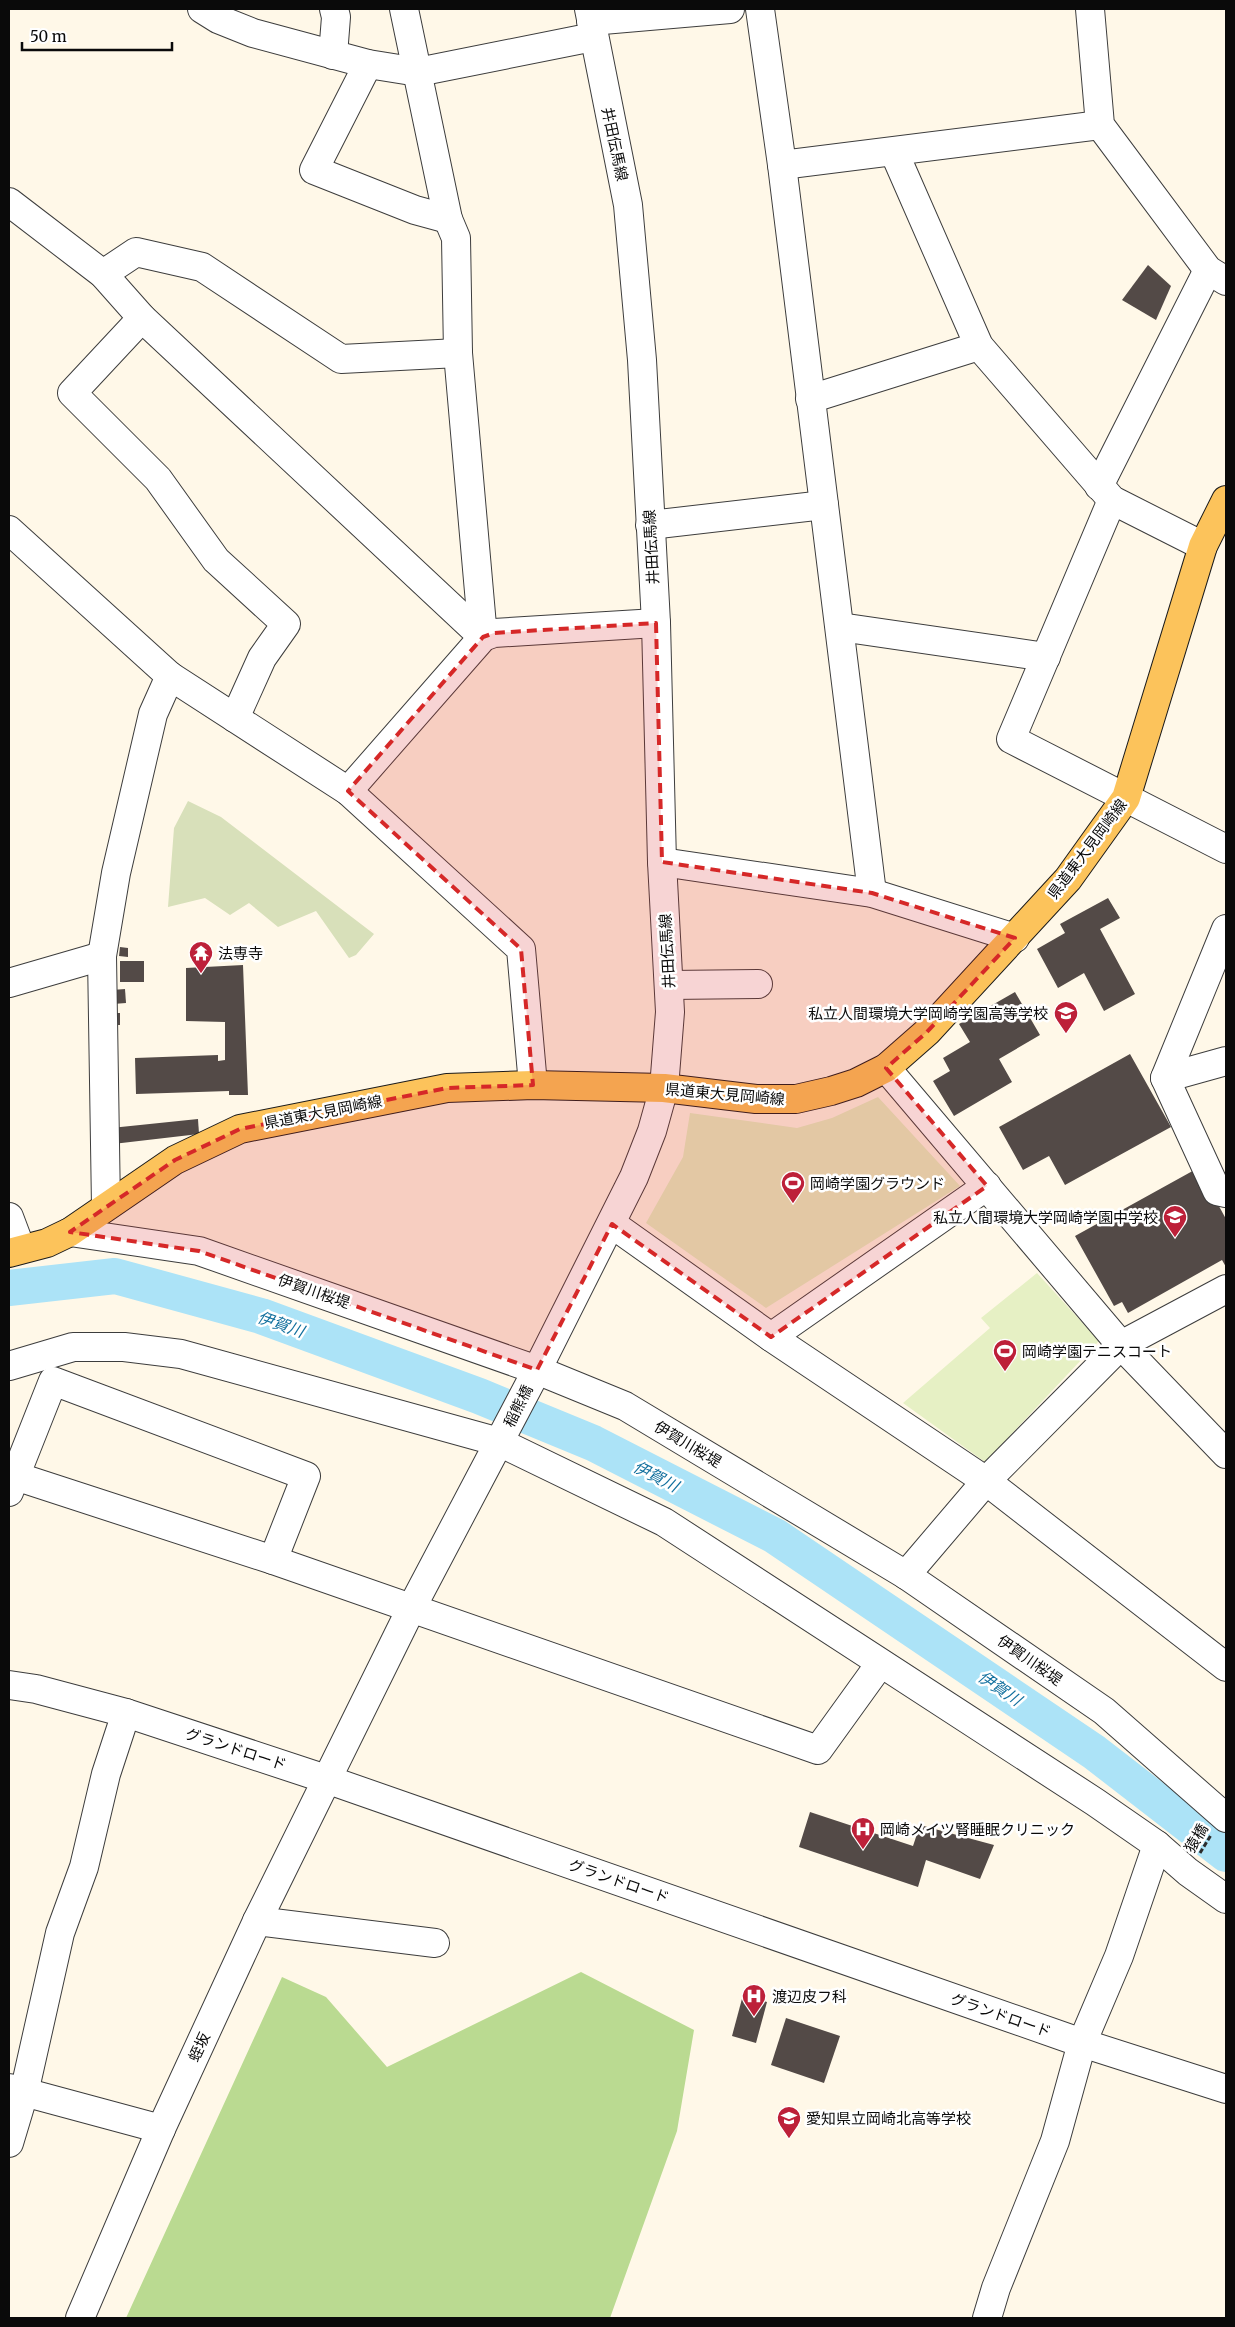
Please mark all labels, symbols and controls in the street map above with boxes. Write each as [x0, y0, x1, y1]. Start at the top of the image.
scale bar [22, 20, 172, 52]
text: 50 m [30, 27, 67, 46]
street label: 井田伝馬線 [598, 105, 632, 183]
street label: 井田伝馬線 [640, 509, 662, 585]
street label: 県道東大見岡崎線 [1043, 795, 1131, 903]
street label: 井田伝馬線 [656, 913, 678, 989]
temple icon: 法専寺 [188, 940, 214, 974]
place label: 法専寺 [218, 944, 263, 963]
school or university icon: 私立人間環境大学岡崎学園高等学校 [1053, 1000, 1079, 1034]
place label: 私立人間環境大学岡崎学園高等学校 [808, 1004, 1048, 1023]
street label: 県道東大見岡崎線 [664, 1079, 786, 1109]
street label: 県道東大見岡崎線 [262, 1091, 384, 1133]
sports icon: 岡崎学園グラウンド [780, 1170, 806, 1204]
place label: 岡崎学園グラウンド [810, 1174, 945, 1193]
school or university icon: 私立人間環境大学岡崎学園中学校 [1162, 1204, 1188, 1238]
place label: 私立人間環境大学岡崎学園中学校 [933, 1208, 1158, 1227]
street label: 伊賀川桜堤 [275, 1270, 353, 1312]
water label: 伊賀川 [255, 1307, 309, 1342]
sports icon: 岡崎学園テニスコート [992, 1338, 1018, 1372]
place label: 岡崎学園テニスコート [1022, 1342, 1172, 1361]
street label: 稲熊橋 [499, 1382, 537, 1430]
street label: 伊賀川桜堤 [651, 1417, 725, 1471]
water label: 伊賀川 [630, 1456, 684, 1497]
street label: 伊賀川桜堤 [994, 1631, 1066, 1689]
water label: 伊賀川 [975, 1667, 1025, 1709]
street label: グランドロード [183, 1724, 289, 1774]
hospital icon: 岡崎メイツ腎睡眠クリニック [850, 1816, 876, 1850]
place label: 岡崎メイツ腎睡眠クリニック [880, 1820, 1075, 1839]
street label: 猿橋 [1180, 1820, 1212, 1856]
street label: グランドロード [566, 1855, 672, 1907]
hospital icon: 渡辺皮フ科 [741, 1983, 767, 2017]
place label: 渡辺皮フ科 [772, 1987, 847, 2006]
street label: グランドロード [948, 1989, 1054, 2041]
street label: 蛭坂 [184, 2029, 214, 2065]
school or university icon: 愛知県立岡崎北高等学校 [776, 2105, 802, 2139]
place label: 愛知県立岡崎北高等学校 [806, 2109, 971, 2128]

